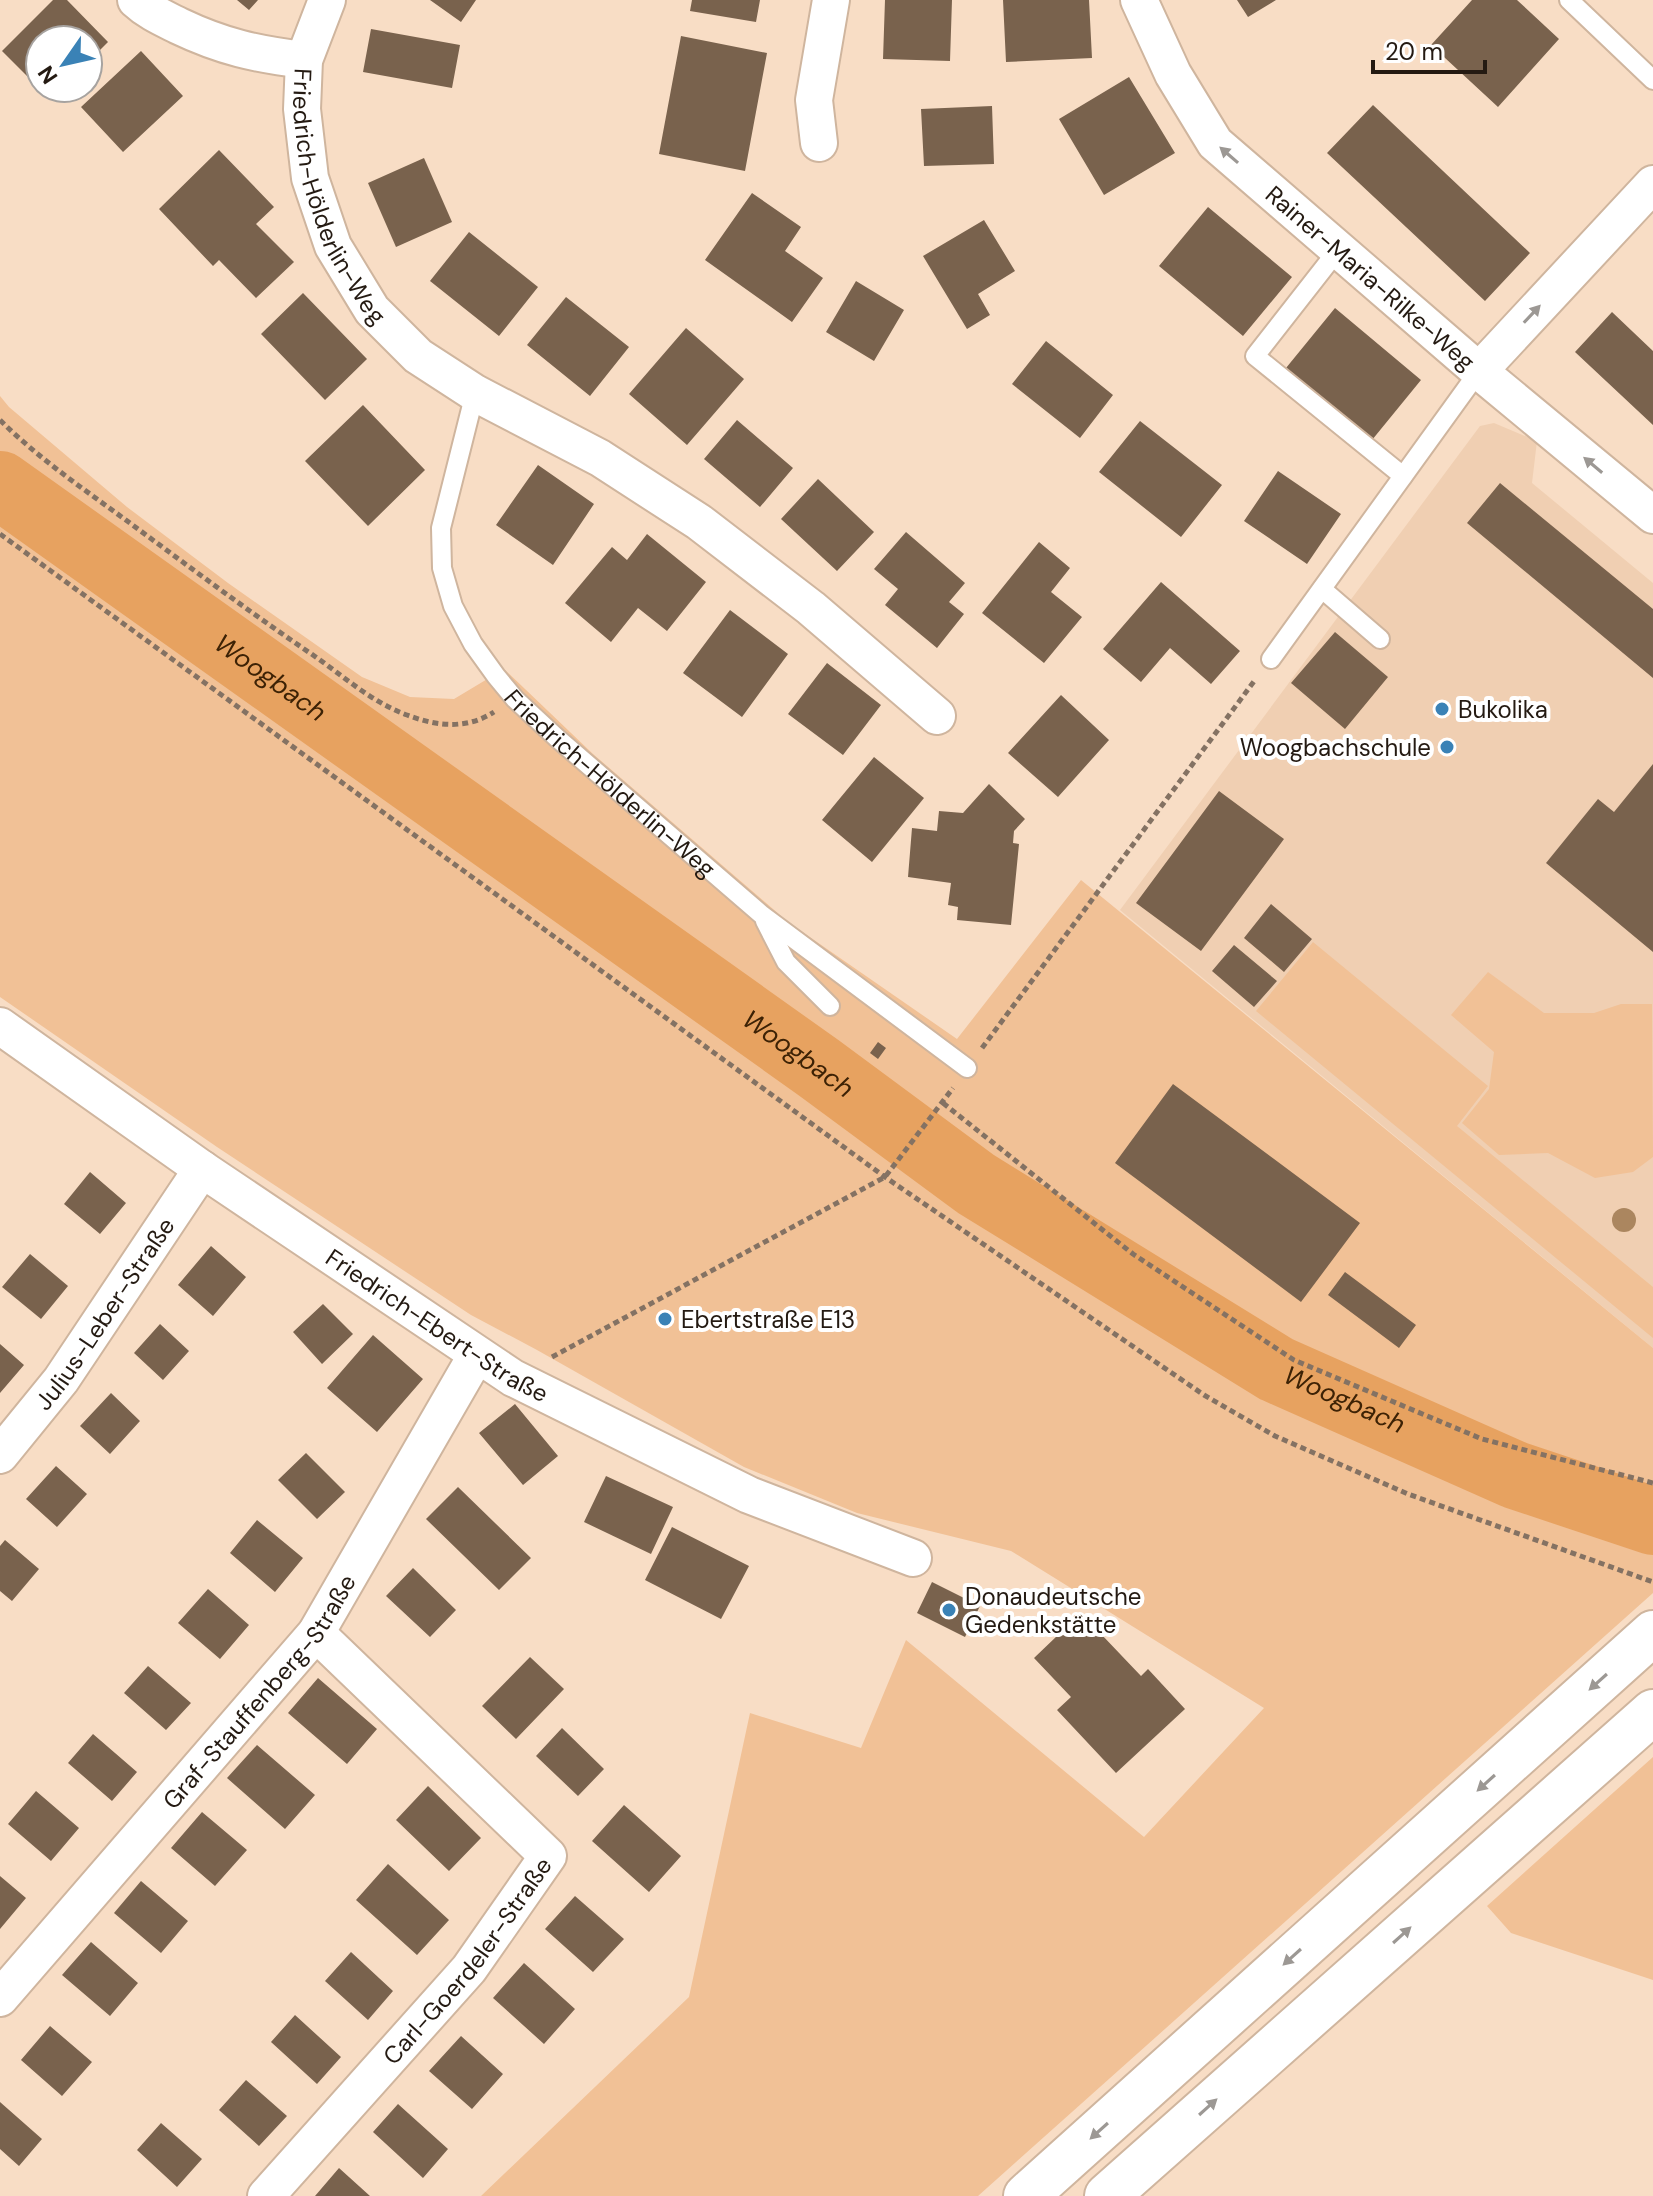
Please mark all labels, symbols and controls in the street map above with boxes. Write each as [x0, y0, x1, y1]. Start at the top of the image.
north arrow [24, 24, 104, 104]
scale bar [1373, 24, 1485, 74]
text: 20 m [1385, 36, 1443, 67]
text: N [31, 60, 64, 90]
street label: Friedrich-Hölderlin-Weg [286, 68, 393, 331]
one-way arrow [1220, 147, 1240, 164]
street label: Rainer-Maria-Rilke-Weg [1259, 178, 1482, 377]
one-way arrow [1523, 304, 1541, 323]
one-way arrow [1583, 457, 1603, 474]
water label: Woogbach [208, 626, 333, 729]
street label: Friedrich-Hölderlin-Weg [498, 683, 722, 884]
place label: Bukolika [1458, 694, 1548, 725]
marker: Bukolika [1433, 700, 1451, 718]
place label: Woogbachschule [1240, 732, 1431, 763]
marker: Woogbachschule [1438, 738, 1456, 756]
water label: Woogbach [736, 1002, 861, 1105]
street label: Julius-Leber-Straße [28, 1211, 181, 1416]
street label: Friedrich-Ebert-Straße [320, 1241, 553, 1409]
place label: Ebertstraße E13 [681, 1304, 855, 1335]
marker: Ebertstraße E13 [656, 1310, 674, 1328]
water label: Woogbach [1279, 1358, 1411, 1441]
street label: Graf-Stauffenberg-Straße [156, 1568, 362, 1815]
place label: Donaudeutsche Gedenkstätte [965, 1581, 1141, 1640]
marker: Donaudeutsche Gedenkstätte [940, 1601, 958, 1619]
one-way arrow [1589, 1673, 1609, 1690]
one-way arrow [1476, 1774, 1496, 1791]
street label: Carl-Goerdeler-Straße [376, 1851, 558, 2071]
one-way arrow [1393, 1926, 1412, 1944]
one-way arrow [1283, 1948, 1303, 1965]
one-way arrow [1197, 2099, 1217, 2116]
one-way arrow [1090, 2121, 1109, 2139]

